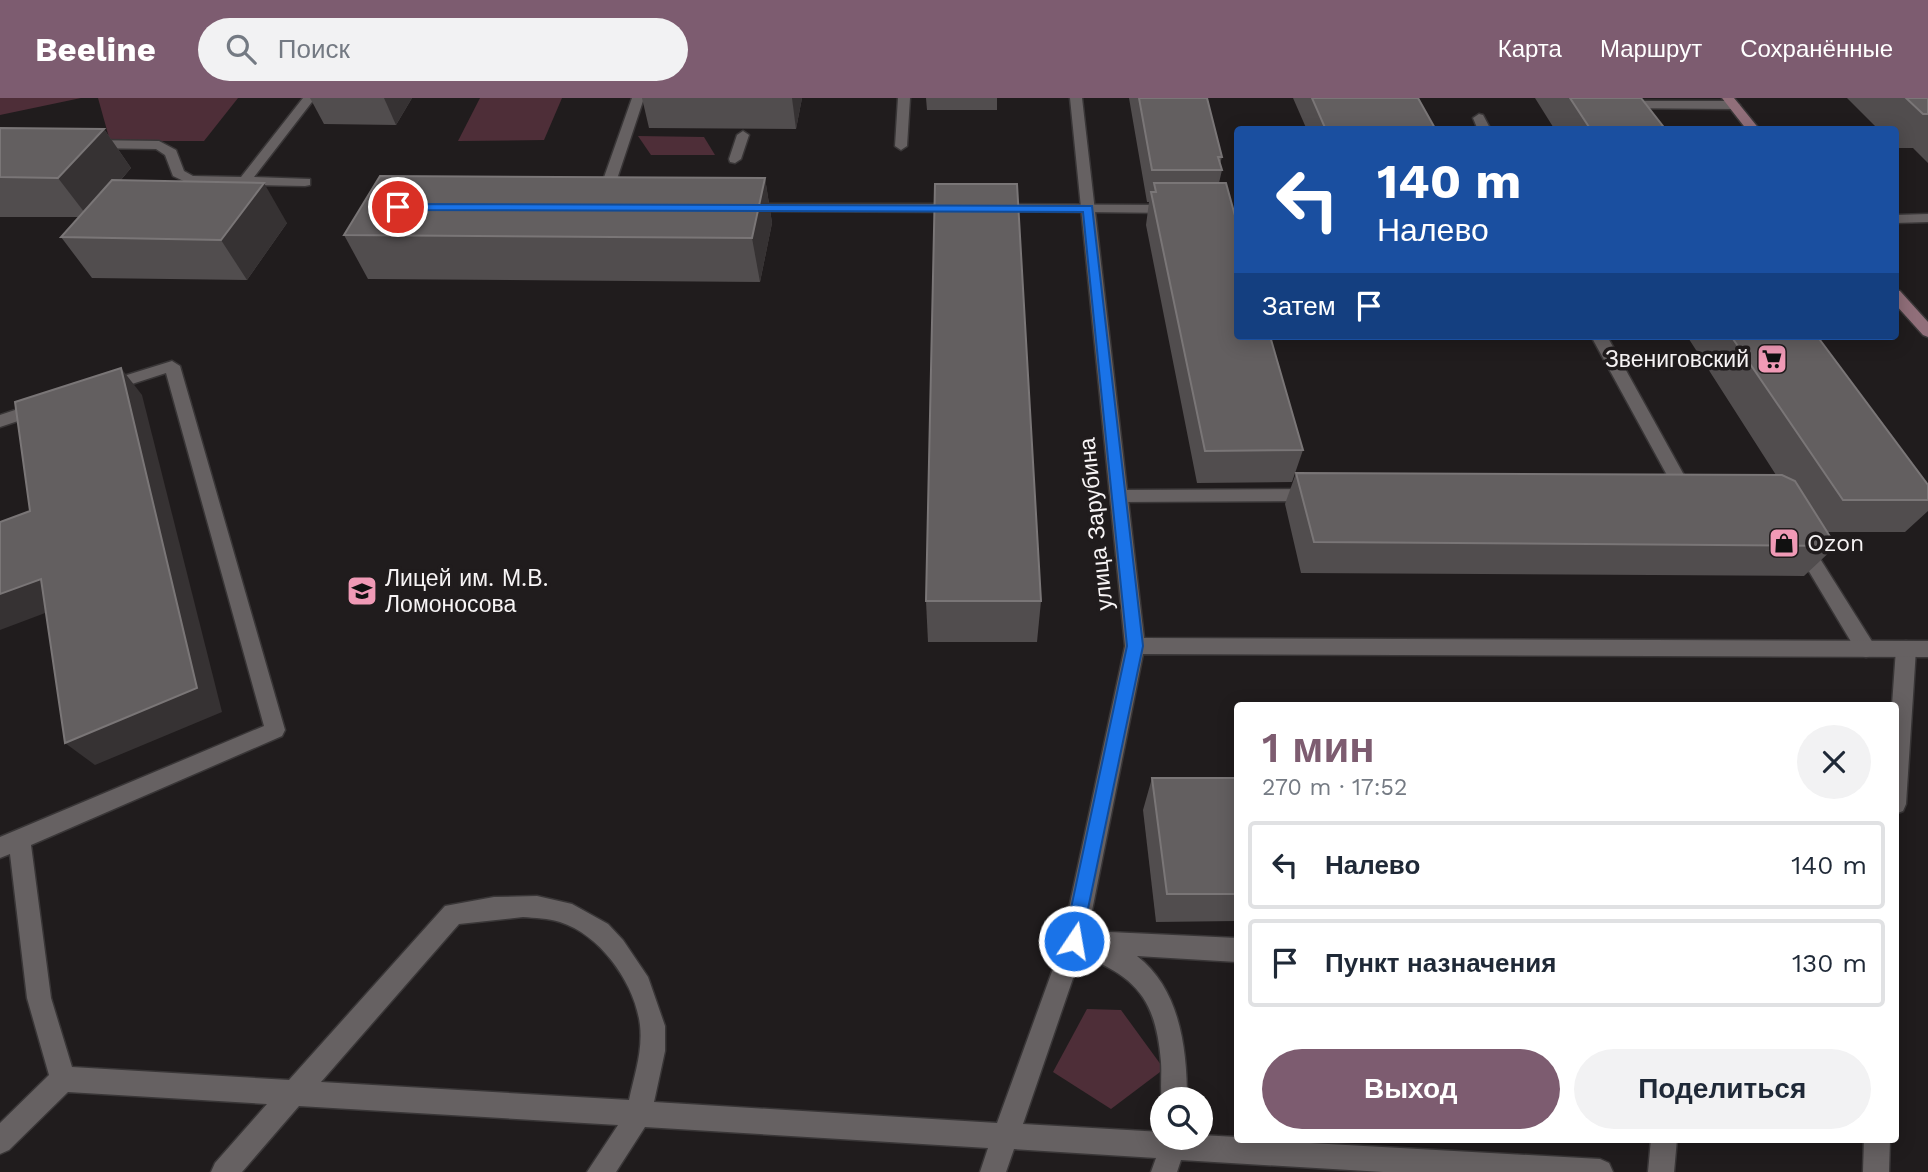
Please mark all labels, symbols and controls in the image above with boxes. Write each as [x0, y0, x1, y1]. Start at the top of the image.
search box [198, 18, 688, 81]
text: Beeline [35, 30, 156, 69]
icon: search [222, 30, 260, 68]
text: Поиск [278, 34, 350, 64]
text: Карта [1498, 35, 1562, 63]
text: Маршрут [1600, 35, 1702, 63]
text: Сохранённые [1740, 35, 1893, 63]
text: 140 m [1377, 152, 1521, 210]
icon: left [1262, 154, 1353, 245]
pin [368, 177, 428, 237]
icon: arrive [379, 188, 417, 226]
text: Налево [1377, 211, 1489, 249]
icon: arrive [1350, 287, 1388, 325]
text: Затем [1262, 291, 1336, 321]
supermarket icon: Звениговский [1755, 342, 1789, 376]
place label: Звениговский [1605, 346, 1749, 373]
street label: улица Зарубина [1073, 436, 1118, 612]
shop icon: Ozon [1767, 526, 1801, 560]
place label: Ozon [1807, 530, 1864, 557]
place label: Лицей им. М.В. Ломоносова [385, 565, 549, 618]
school or university icon: Лицей им. М.В. Ломоносова [345, 574, 379, 608]
text: 1 мин [1262, 723, 1375, 772]
button: close [1797, 725, 1871, 799]
text: 270 m · 17:52 [1262, 774, 1407, 801]
icon: left [1266, 846, 1304, 884]
text: Налево [1325, 850, 1420, 880]
text: 140 m [1791, 850, 1867, 880]
position arrow [1037, 904, 1111, 978]
icon: arrive [1266, 944, 1304, 982]
text: Пункт назначения [1325, 948, 1556, 978]
text: 130 m [1792, 948, 1867, 978]
button: Выход [1262, 1049, 1560, 1129]
button: Поделиться [1574, 1049, 1871, 1129]
map controls [1150, 1087, 1213, 1150]
button: search [1150, 1087, 1213, 1150]

